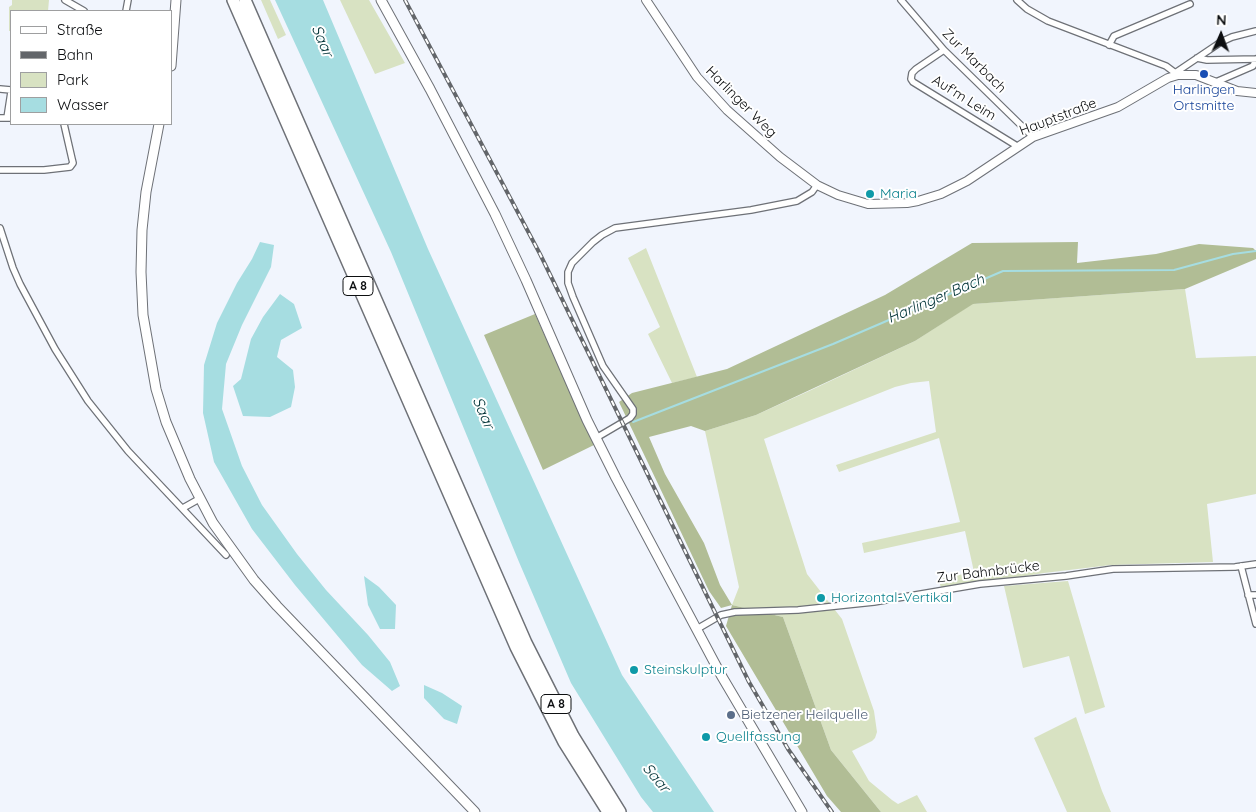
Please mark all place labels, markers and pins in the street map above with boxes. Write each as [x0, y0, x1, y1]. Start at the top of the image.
marker: Harlingen Ortsmitte [1198, 68, 1210, 80]
place label: Harlingen Ortsmitte [1173, 82, 1235, 114]
place label: Maria [880, 186, 917, 202]
marker: Maria [864, 188, 876, 200]
place label: Horizontal-Vertikal [831, 590, 952, 606]
marker: Horizontal-Vertikal [815, 592, 827, 604]
place label: Steinskulptur [644, 662, 727, 678]
marker: Steinskulptur [628, 664, 640, 676]
place label: Bietzener Heilquelle [741, 707, 868, 723]
marker: Bietzener Heilquelle [725, 709, 737, 721]
place label: Quellfassung [716, 729, 801, 745]
marker: Quellfassung [700, 731, 712, 743]

